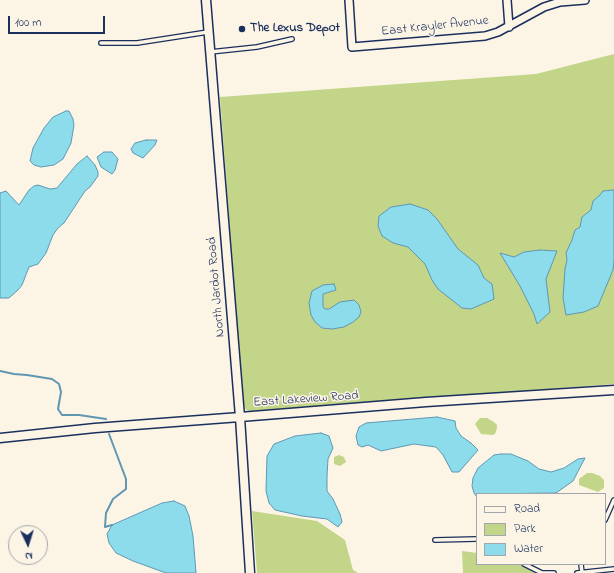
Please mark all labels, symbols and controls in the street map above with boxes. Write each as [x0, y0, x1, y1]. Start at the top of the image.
scale bar [10, 8, 107, 34]
text: 100 m [15, 14, 42, 32]
street label: East Krayler Avenue [381, 14, 489, 40]
place label: The Lexus Depot [250, 21, 340, 37]
marker: The Lexus Depot [237, 24, 247, 34]
street label: North Jardot Road [205, 236, 229, 338]
street label: East Lakeview Road [253, 389, 359, 411]
legend [476, 493, 606, 565]
text: Road [514, 500, 540, 518]
text: Park [514, 520, 536, 538]
north arrow [8, 525, 48, 565]
text: Water [514, 540, 543, 558]
text: N [24, 548, 33, 564]

